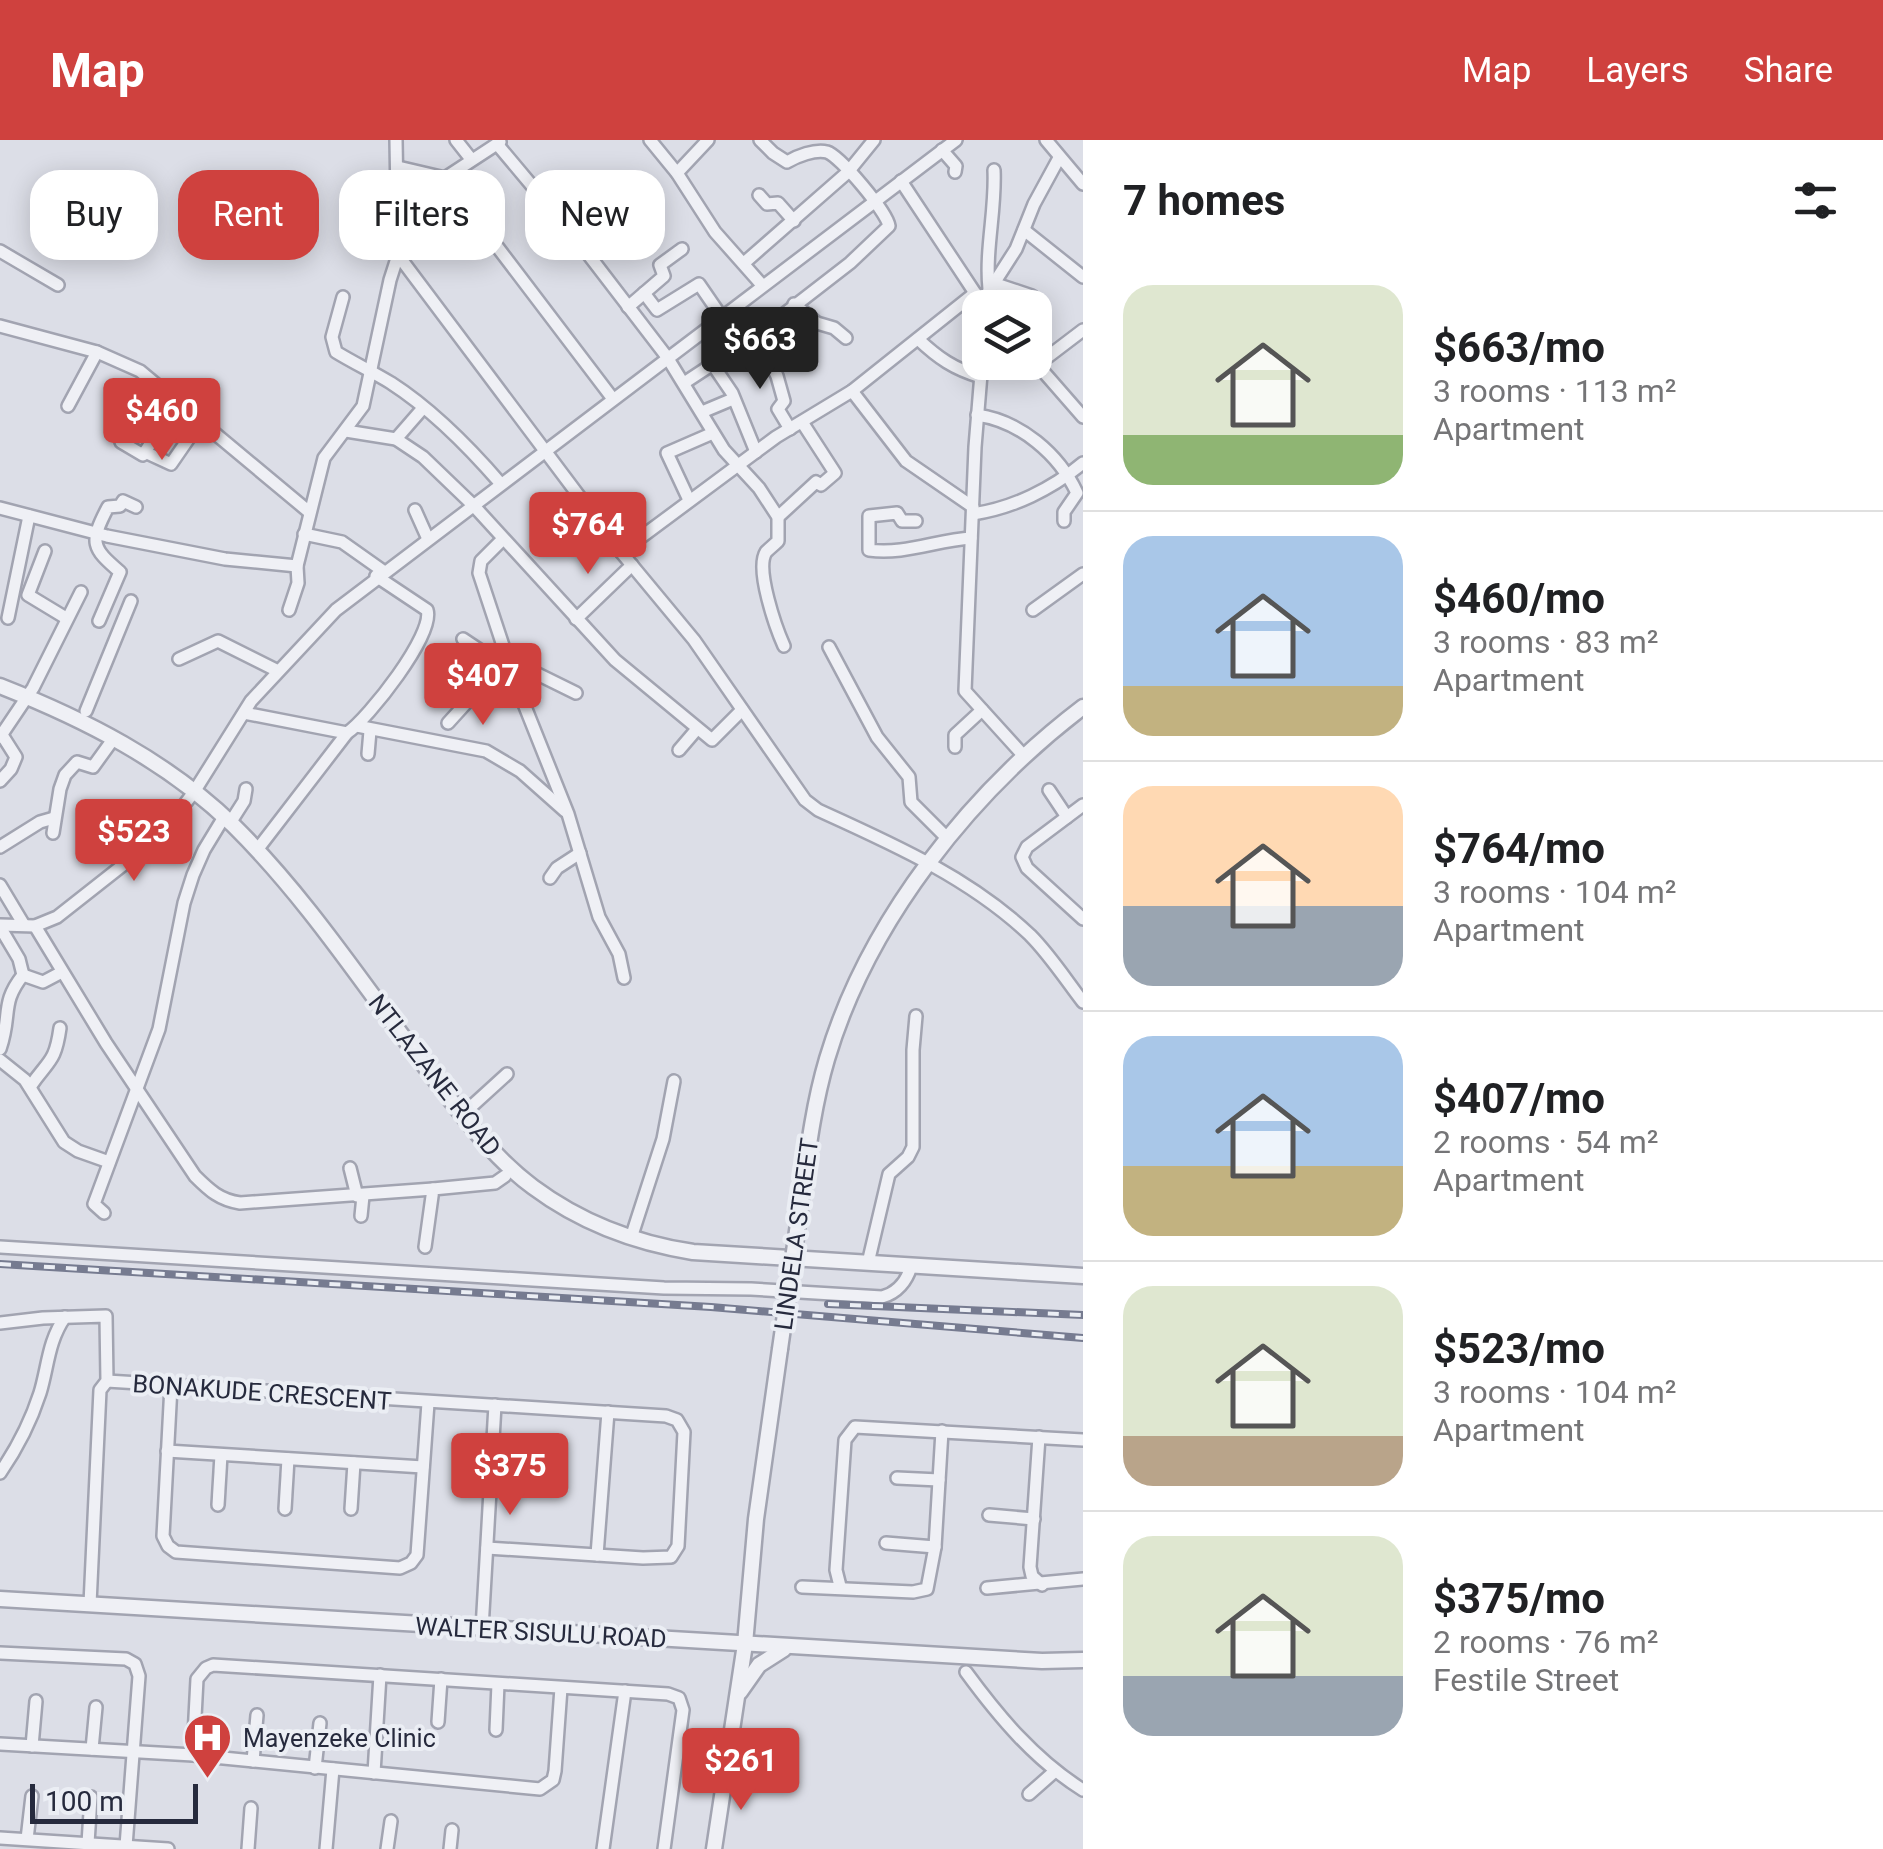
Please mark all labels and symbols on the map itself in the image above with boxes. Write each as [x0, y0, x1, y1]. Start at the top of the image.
pin: $663 [701, 307, 819, 392]
pin: $460 [103, 378, 221, 463]
pin: $764 [529, 492, 647, 577]
pin: $407 [424, 643, 542, 728]
pin: $523 [75, 799, 193, 884]
street label: NTLAZANE ROAD [362, 989, 507, 1162]
street label: LINDELA STREET [769, 1136, 824, 1332]
street label: BONAKUDE CRESCENT [132, 1369, 392, 1416]
pin: $375 [451, 1433, 569, 1518]
street label: WALTER SISULU ROAD [414, 1611, 667, 1654]
hospital icon: Mayenzeke Clinic [182, 1712, 234, 1780]
place label: Mayenzeke Clinic [243, 1724, 436, 1753]
pin: $261 [682, 1728, 800, 1813]
scale bar [30, 1779, 198, 1824]

